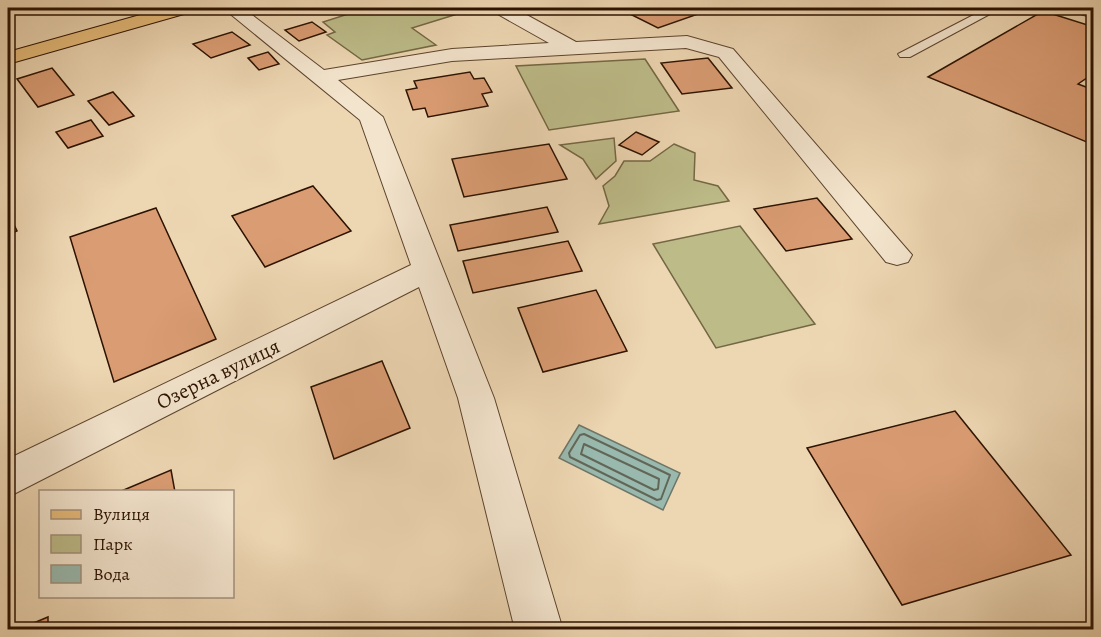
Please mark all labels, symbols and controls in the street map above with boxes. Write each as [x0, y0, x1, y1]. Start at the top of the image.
street label: Озерна вулиця [152, 332, 284, 416]
legend [39, 490, 234, 598]
text: Вулиця [93, 502, 150, 526]
text: Парк [93, 532, 133, 556]
text: Вода [93, 562, 131, 586]

